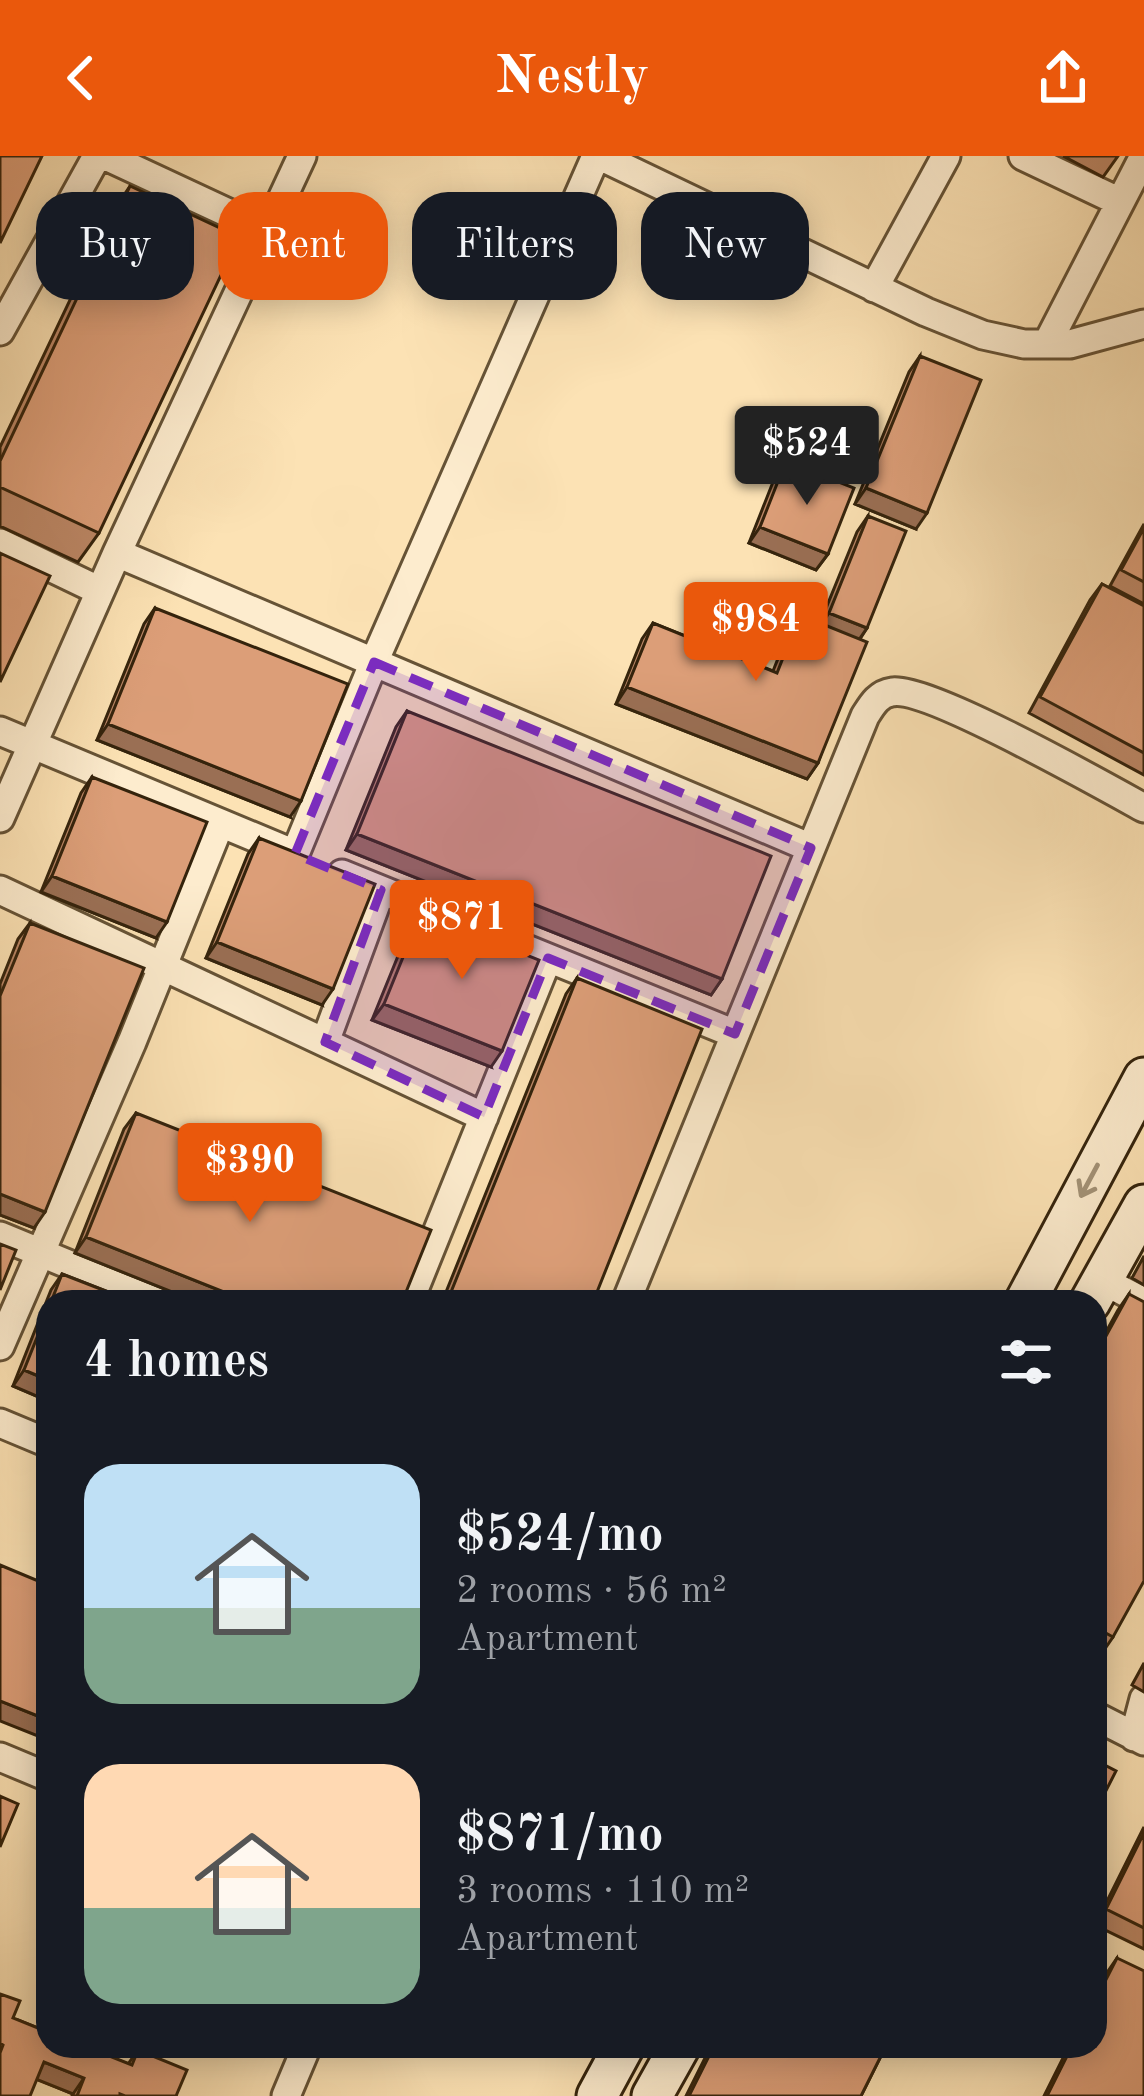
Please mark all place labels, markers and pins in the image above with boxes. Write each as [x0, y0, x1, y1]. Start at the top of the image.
pin: $524 [736, 406, 878, 508]
pin: $984 [685, 582, 827, 684]
pin: $871 [391, 880, 533, 982]
pin: $390 [179, 1123, 321, 1225]

